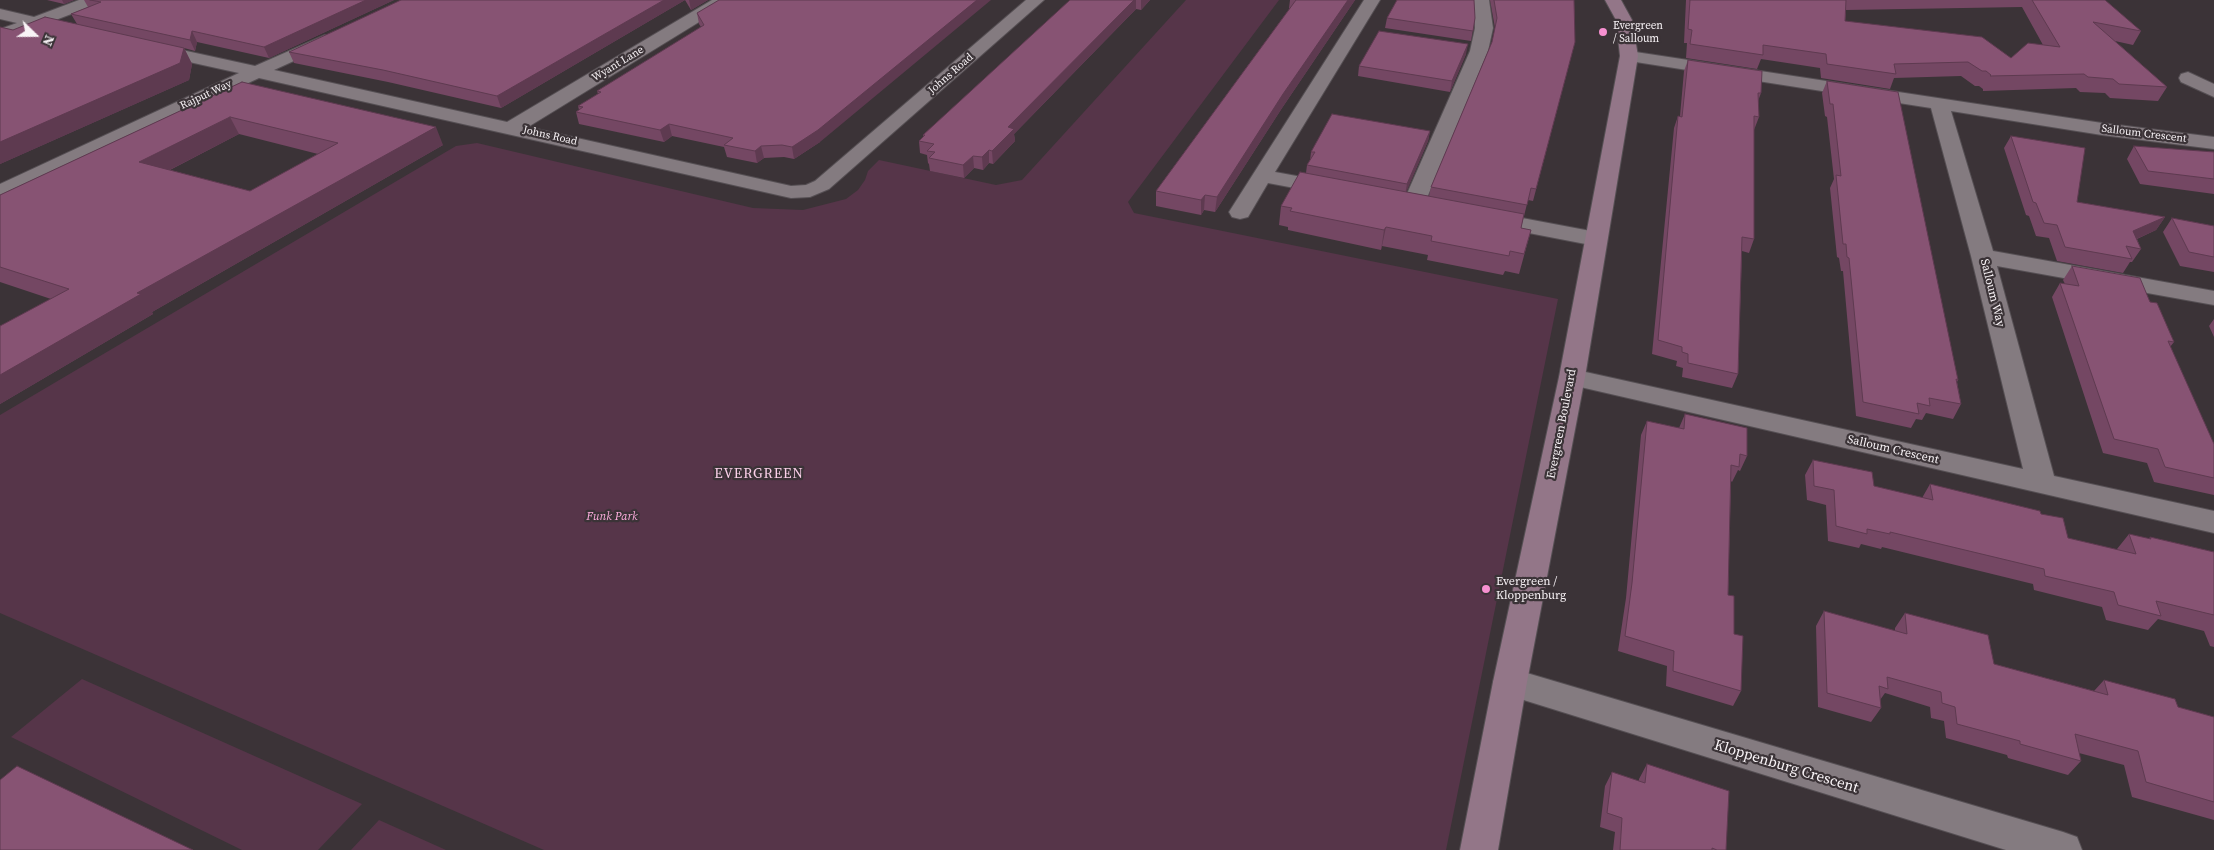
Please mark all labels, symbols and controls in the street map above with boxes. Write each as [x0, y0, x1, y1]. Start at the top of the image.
north arrow [10, 10, 60, 60]
place label: Evergreen / Salloum [1613, 19, 1663, 45]
marker: Evergreen / Salloum [1597, 26, 1609, 38]
text: N [38, 32, 60, 49]
street label: Wyant Lane [590, 43, 646, 85]
street label: Johns Road [926, 51, 976, 97]
street label: Rajput Way [178, 77, 234, 113]
street label: Salloum Crescent [2101, 122, 2187, 146]
street label: Johns Road [522, 123, 578, 149]
street label: Salloum Way [1977, 258, 2007, 328]
street label: Evergreen Boulevard [1544, 368, 1580, 480]
street label: Salloum Crescent [1846, 432, 1940, 468]
district label: EVERGREEN [713, 466, 805, 482]
park label: Funk Park [586, 510, 638, 524]
place label: Evergreen / Kloppenburg [1496, 575, 1566, 603]
marker: Evergreen / Kloppenburg [1480, 583, 1492, 595]
street label: Kloppenburg Crescent [1712, 736, 1860, 798]

